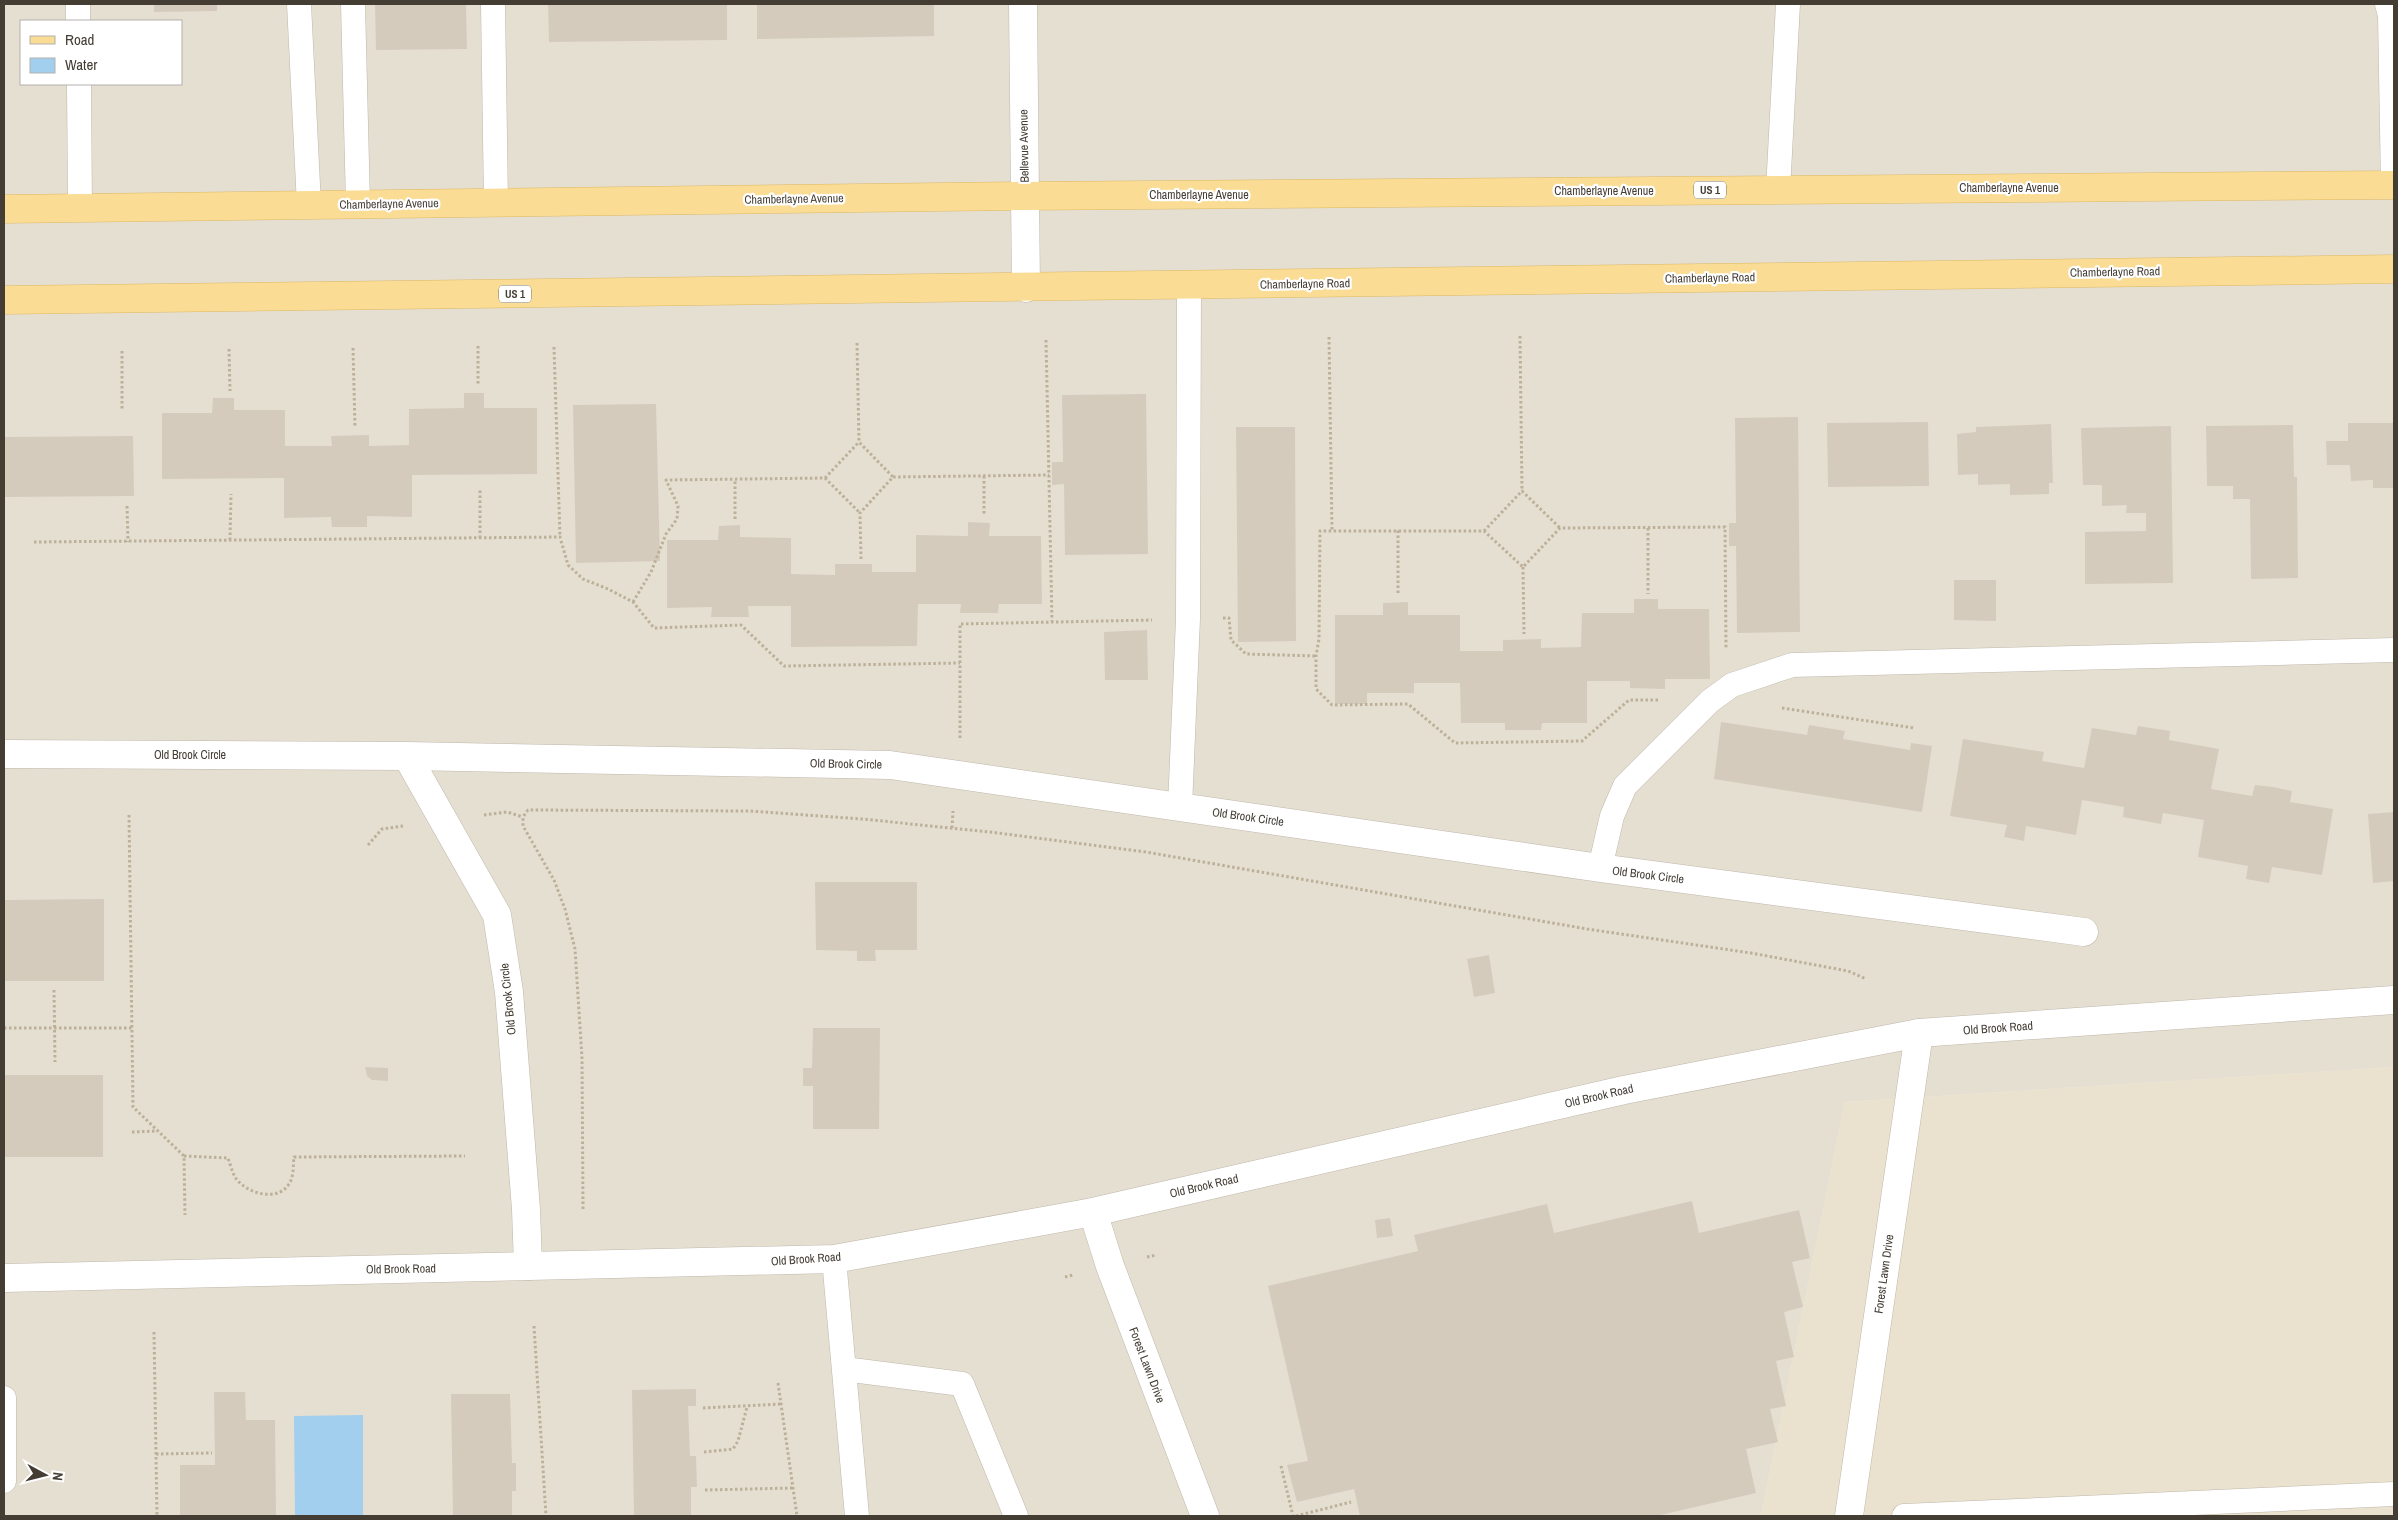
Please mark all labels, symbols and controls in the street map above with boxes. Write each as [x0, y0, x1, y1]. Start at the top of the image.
legend [20, 20, 182, 85]
text: Road [65, 29, 94, 50]
text: Water [65, 54, 97, 75]
street label: Bellevue Avenue [1015, 109, 1033, 183]
street label: Chamberlayne Avenue [1959, 180, 2059, 196]
road number: US 1 [1694, 182, 1726, 198]
street label: Chamberlayne Avenue [1554, 183, 1654, 199]
street label: Chamberlayne Avenue [1149, 187, 1249, 203]
street label: Chamberlayne Avenue [744, 190, 844, 208]
street label: Chamberlayne Avenue [339, 195, 439, 213]
street label: Chamberlayne Road [2070, 263, 2160, 281]
street label: Chamberlayne Road [1665, 269, 1755, 287]
street label: Chamberlayne Road [1260, 275, 1350, 293]
road number: US 1 [499, 286, 531, 302]
street label: Old Brook Circle [154, 747, 226, 763]
street label: Old Brook Circle [810, 755, 882, 773]
street label: Old Brook Circle [1211, 804, 1285, 830]
street label: Old Brook Circle [1611, 863, 1685, 887]
street label: Old Brook Circle [496, 962, 520, 1036]
street label: Old Brook Road [1963, 1018, 2033, 1038]
street label: Old Brook Road [1563, 1080, 1635, 1112]
street label: Old Brook Road [1168, 1170, 1240, 1202]
street label: Forest Lawn Drive [1871, 1233, 1897, 1315]
street label: Old Brook Road [771, 1249, 841, 1269]
street label: Old Brook Road [366, 1260, 436, 1278]
street label: Forest Lawn Drive [1125, 1325, 1169, 1405]
north arrow [20, 1450, 70, 1500]
text: N [48, 1471, 67, 1482]

